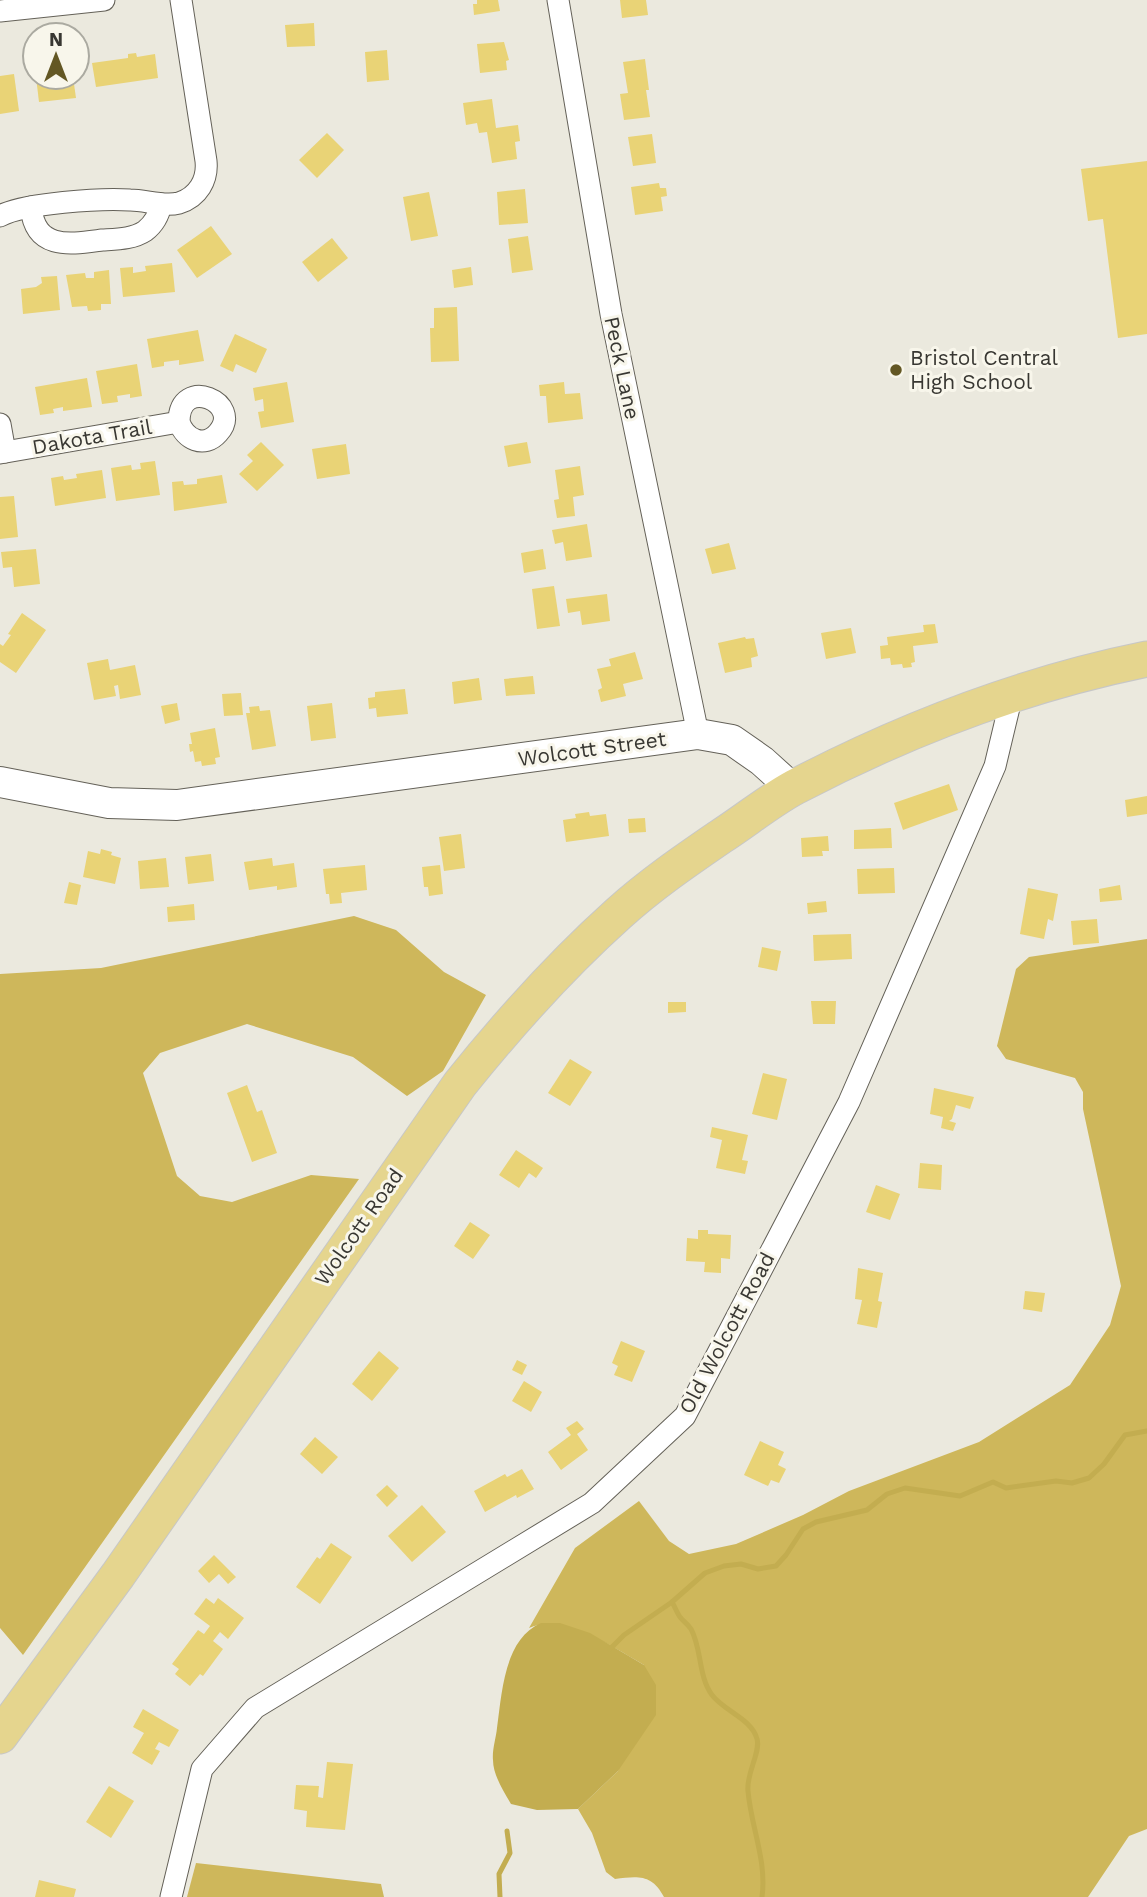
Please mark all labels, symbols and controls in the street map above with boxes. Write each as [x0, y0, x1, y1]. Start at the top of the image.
north arrow [21, 21, 91, 91]
text: N [49, 28, 63, 51]
street label: Peck Lane [599, 314, 646, 422]
place label: Bristol Central High School [910, 345, 1059, 394]
marker: Bristol Central High School [888, 362, 904, 378]
street label: Dakota Trail [30, 414, 154, 459]
street label: Wolcott Street [516, 726, 668, 771]
street label: Wolcott Road [309, 1163, 408, 1290]
street label: Old Wolcott Road [673, 1248, 780, 1418]

